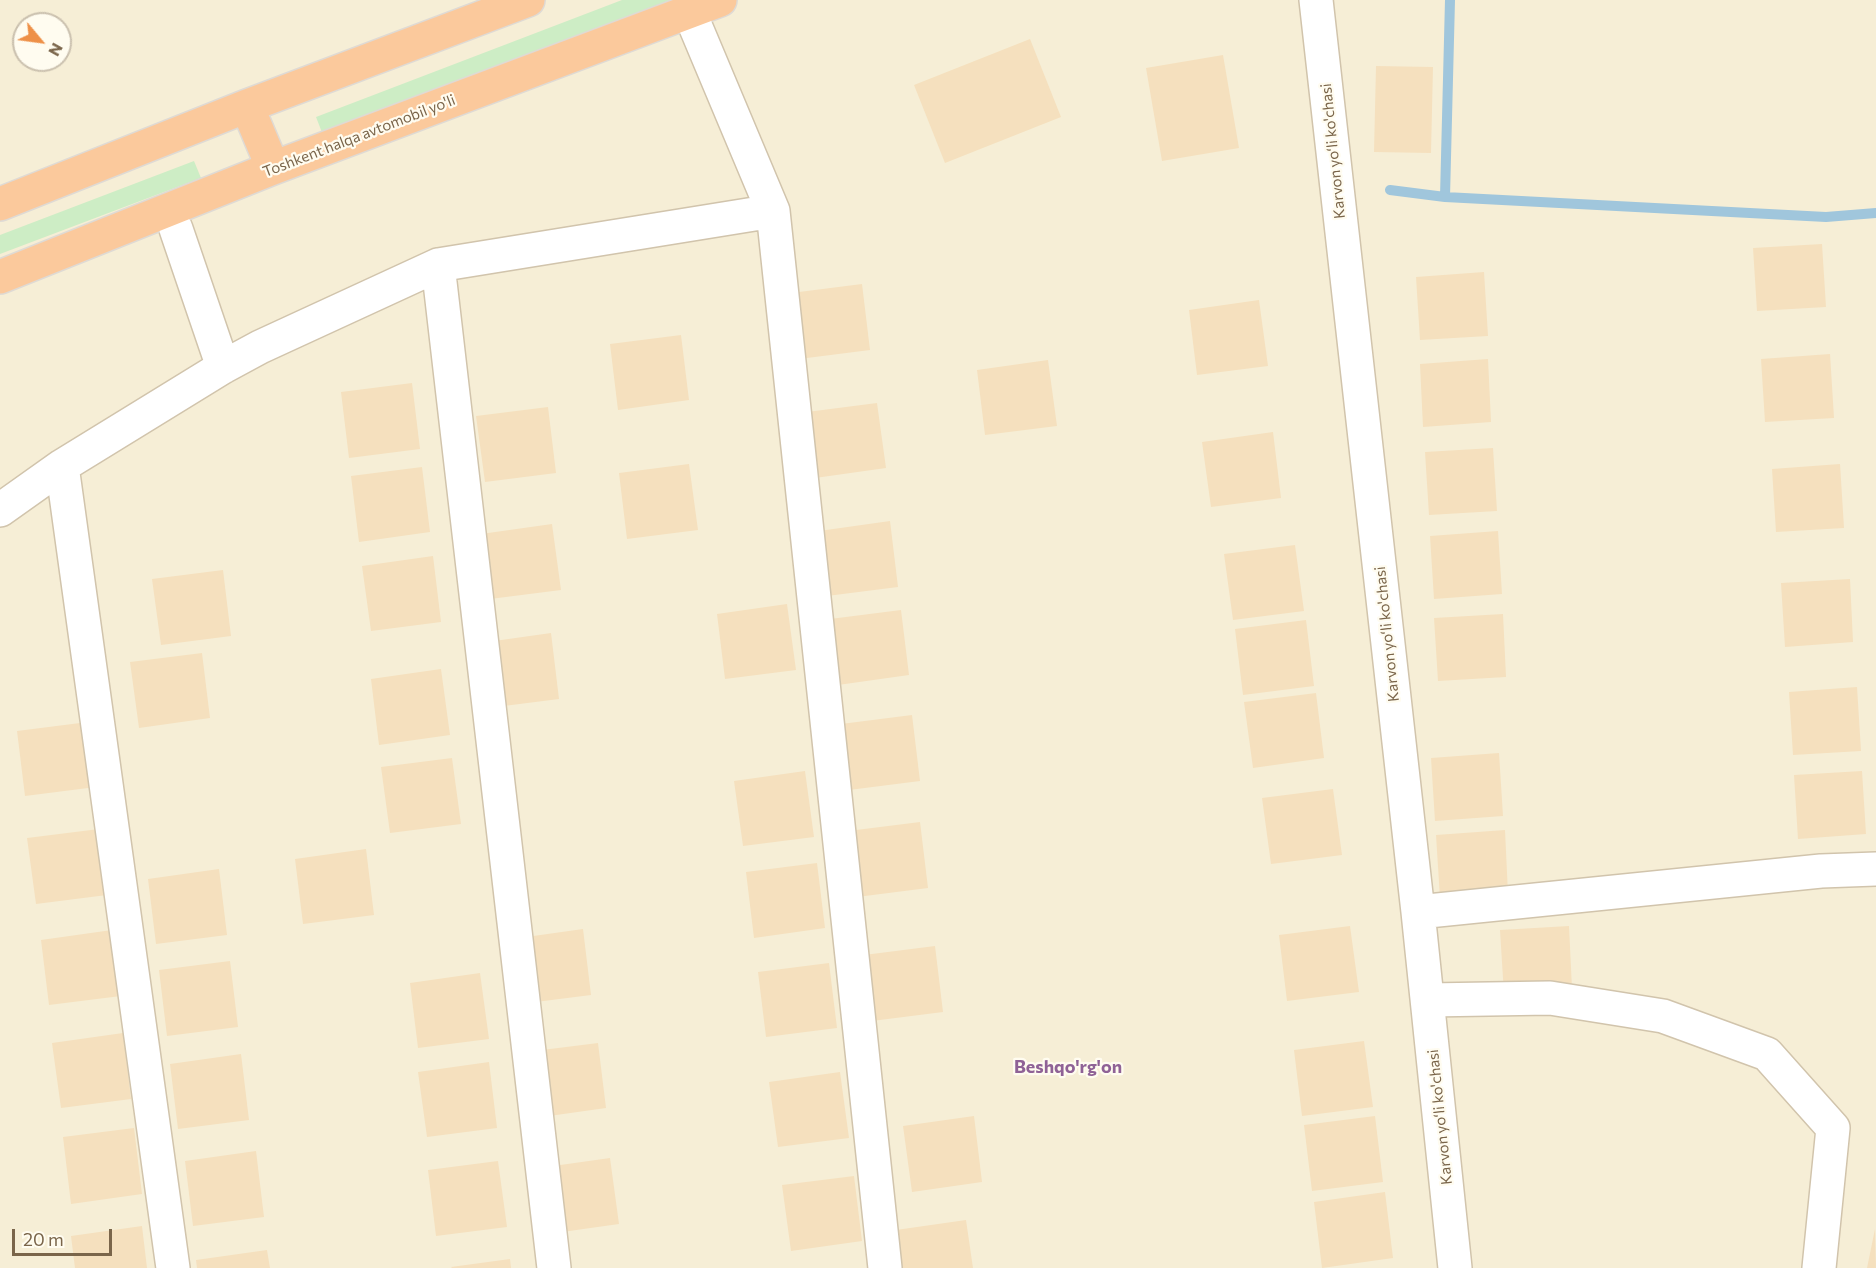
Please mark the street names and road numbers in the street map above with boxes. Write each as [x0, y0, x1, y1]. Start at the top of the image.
street label: Karvon yo‘li ko'chasi [1317, 82, 1349, 220]
street label: Toshkent halqa avtomobil yo'li [260, 91, 458, 181]
street label: Karvon yo‘li ko'chasi [1371, 565, 1403, 703]
street label: Karvon yo‘li ko'chasi [1424, 1048, 1456, 1186]

